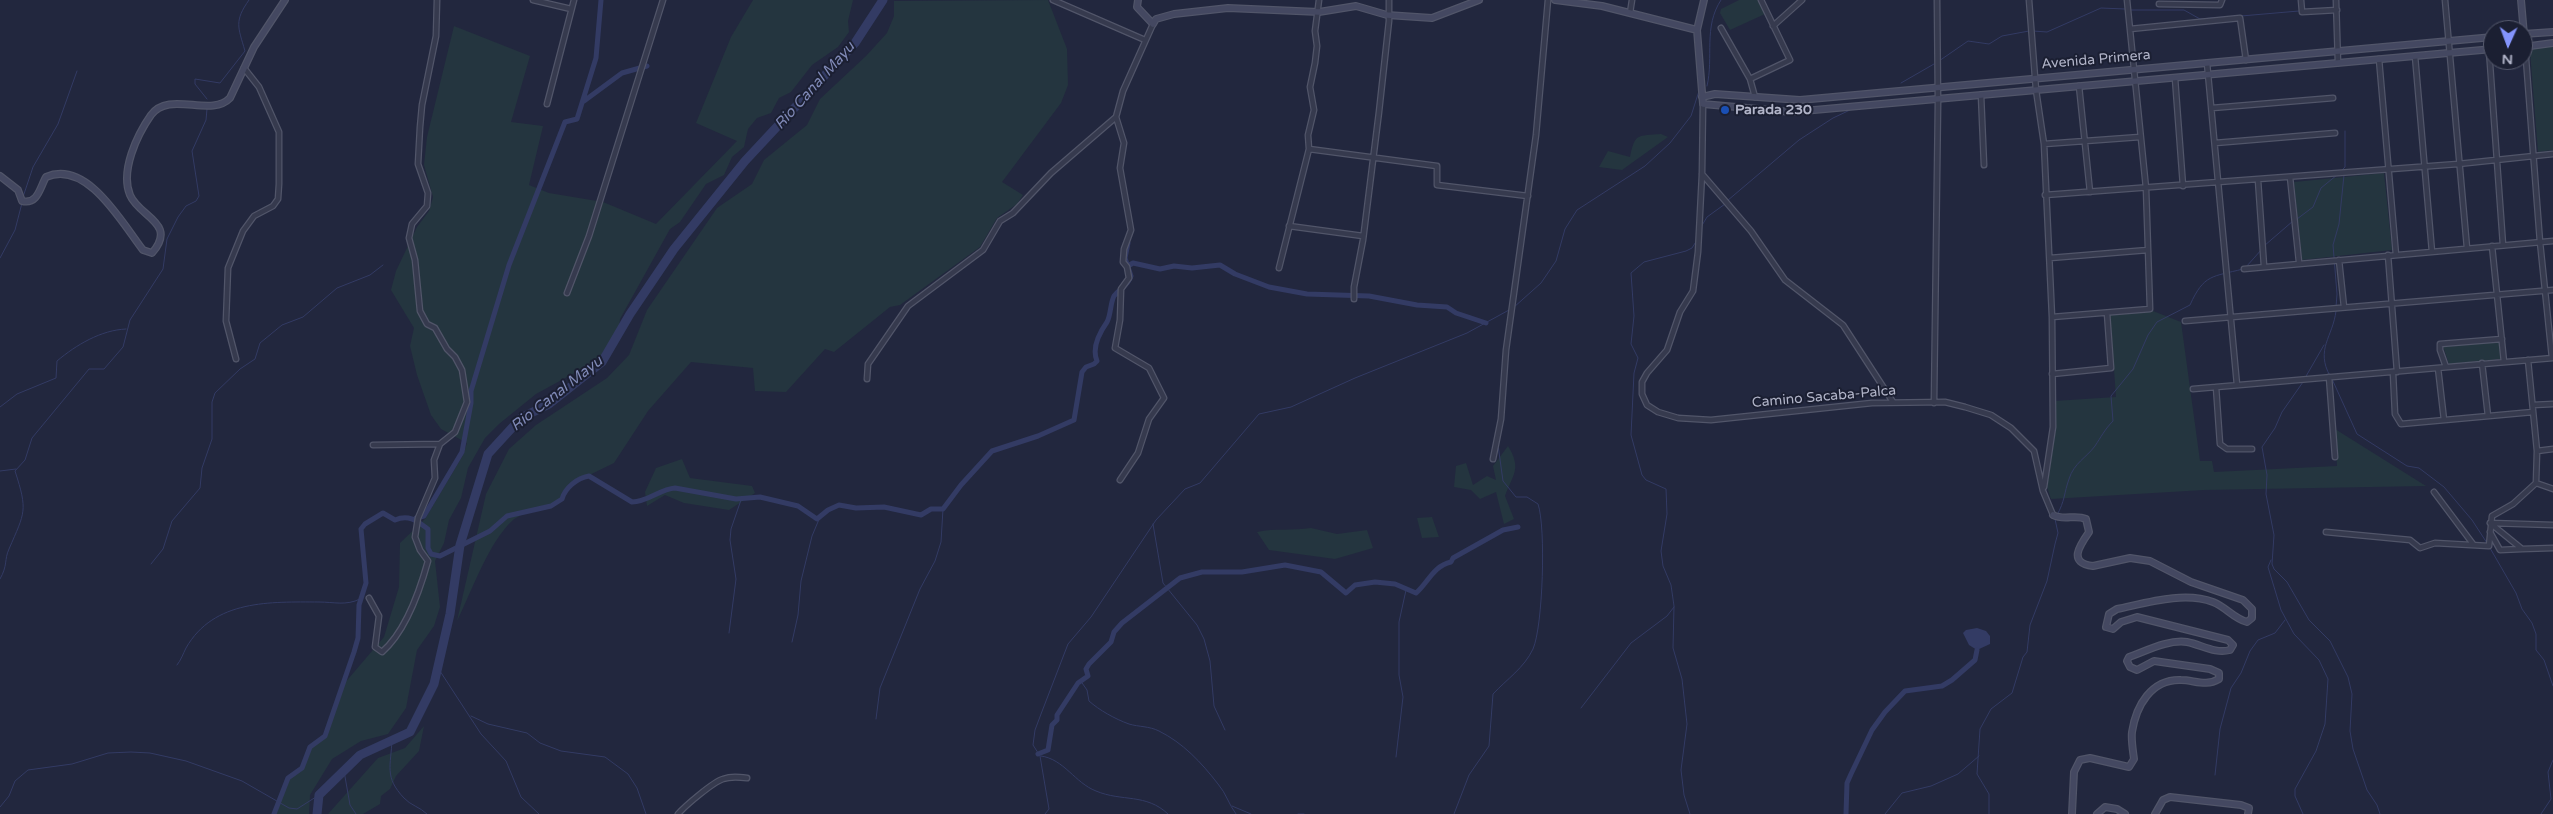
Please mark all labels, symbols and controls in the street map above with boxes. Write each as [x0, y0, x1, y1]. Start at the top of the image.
north arrow [2483, 20, 2533, 70]
water label: Rio Canal Mayu [771, 39, 859, 133]
street label: Avenida Primera [2041, 47, 2151, 73]
text: N [2502, 51, 2513, 68]
place label: Parada 230 [1735, 102, 1812, 118]
marker: Parada 230 [1719, 104, 1731, 116]
water label: Rio Canal Mayu [508, 353, 606, 435]
street label: Camino Sacaba-Palca [1751, 382, 1897, 412]

